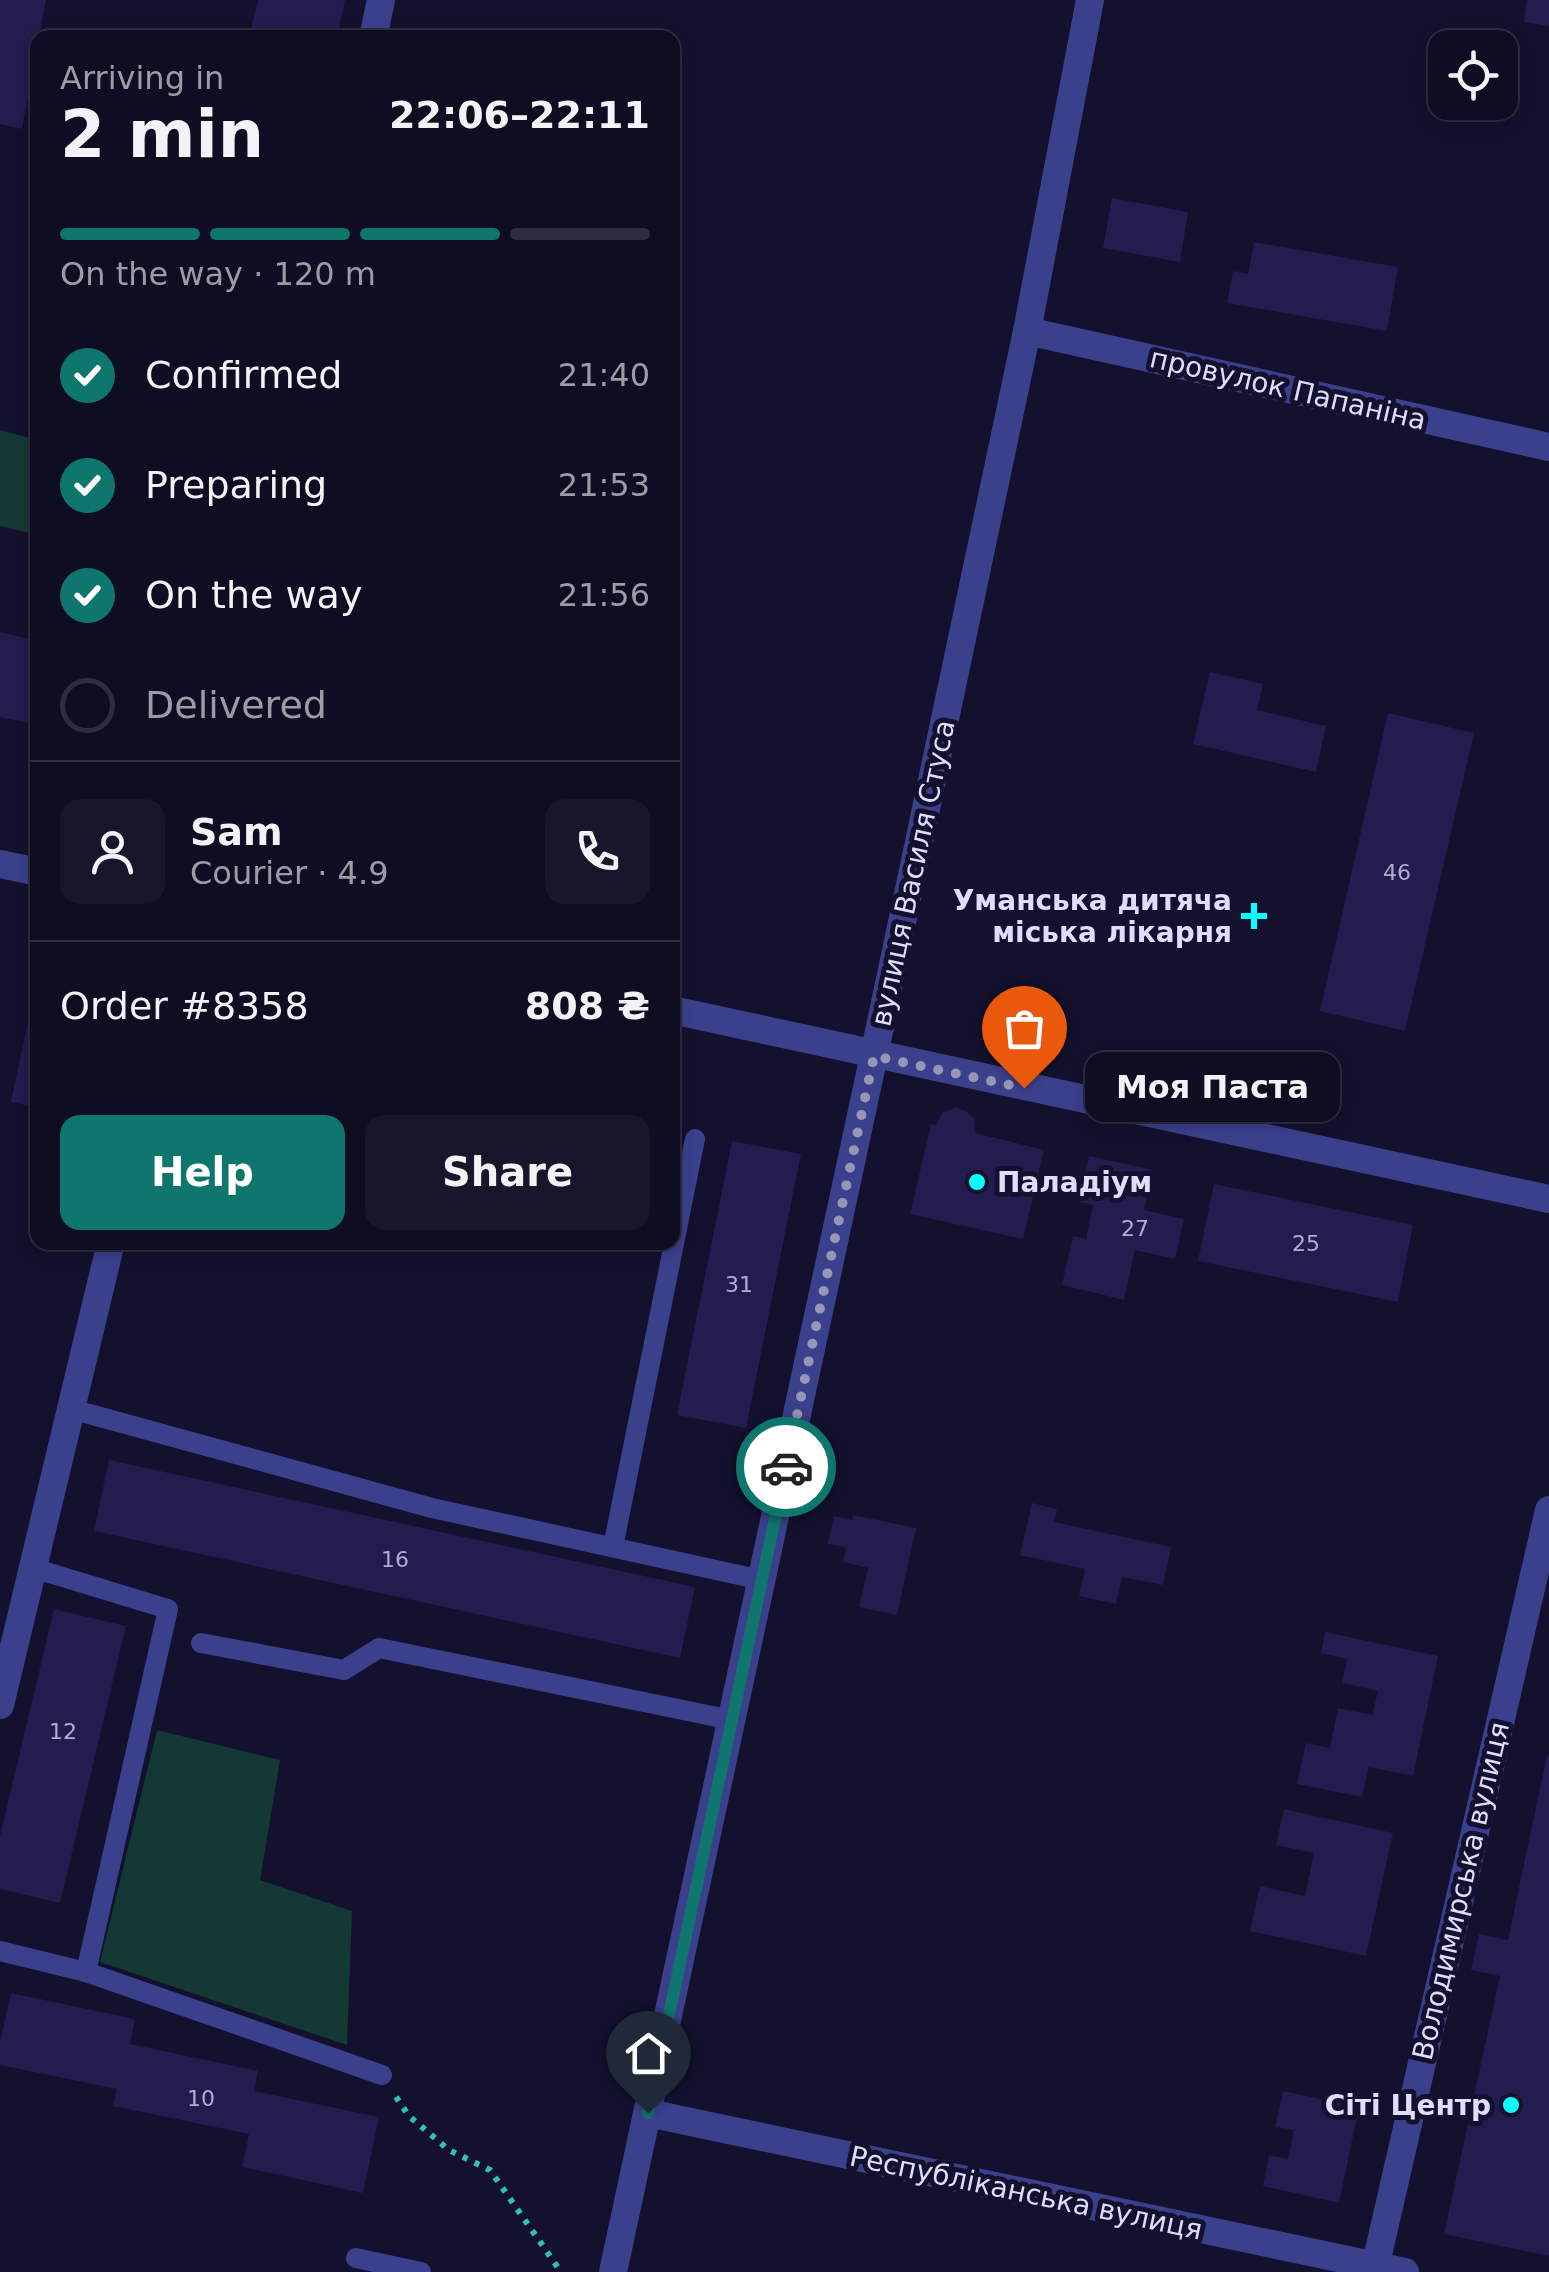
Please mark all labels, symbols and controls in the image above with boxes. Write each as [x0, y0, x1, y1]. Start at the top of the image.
map controls [1428, 30, 1518, 120]
button: locate [1428, 30, 1518, 120]
text: Arriving in [60, 59, 224, 97]
text: 22:06–22:11 [389, 93, 650, 137]
text: 2 min [60, 97, 264, 172]
text: On the way · 120 m [60, 255, 376, 293]
street label: провулок Папаніна [1147, 341, 1429, 437]
icon: check [60, 348, 115, 403]
text: Confirmed [145, 353, 342, 397]
text: 21:40 [558, 356, 650, 394]
icon: check [60, 458, 115, 513]
text: Preparing [145, 463, 327, 507]
text: 21:53 [558, 466, 650, 504]
icon: check [60, 568, 115, 623]
text: On the way [145, 573, 362, 617]
text: 21:56 [558, 576, 650, 614]
text: Delivered [145, 683, 327, 727]
street label: вулиця Василя Стуса [864, 717, 962, 1029]
button: person [60, 799, 165, 904]
button: phone [545, 799, 650, 904]
text: Sam [190, 810, 283, 854]
text: Courier · 4.9 [190, 854, 389, 892]
house number: 46 [1383, 860, 1411, 885]
place label: Уманська дитяча міська лікарня [953, 884, 1232, 949]
marker: Уманська дитяча міська лікарня [1241, 903, 1267, 929]
text: Order #8358 [60, 984, 309, 1028]
text: 808 ₴ [525, 984, 650, 1028]
pin [982, 986, 1067, 1089]
icon: bag [997, 1001, 1052, 1056]
callout: Моя Паста [1084, 1053, 1339, 1123]
text: Моя Паста [1116, 1068, 1309, 1106]
button: Help [60, 1115, 345, 1230]
button: Share [365, 1115, 650, 1230]
place label: Паладіум [997, 1166, 1152, 1199]
marker: Паладіум [966, 1171, 988, 1193]
house number: 27 [1121, 1216, 1149, 1241]
house number: 25 [1292, 1231, 1320, 1256]
house number: 31 [725, 1272, 753, 1297]
courier [736, 1417, 836, 1517]
icon: car [759, 1440, 814, 1495]
house number: 16 [381, 1547, 409, 1572]
house number: 12 [49, 1719, 77, 1744]
street label: Володимирська вулиця [1406, 1719, 1516, 2063]
pin [606, 2011, 691, 2114]
icon: home [621, 2026, 676, 2081]
house number: 10 [187, 2086, 215, 2111]
place label: Сіті Центр [1325, 2089, 1491, 2122]
marker: Сіті Центр [1500, 2094, 1522, 2116]
street label: Республіканська вулиця [847, 2139, 1205, 2247]

